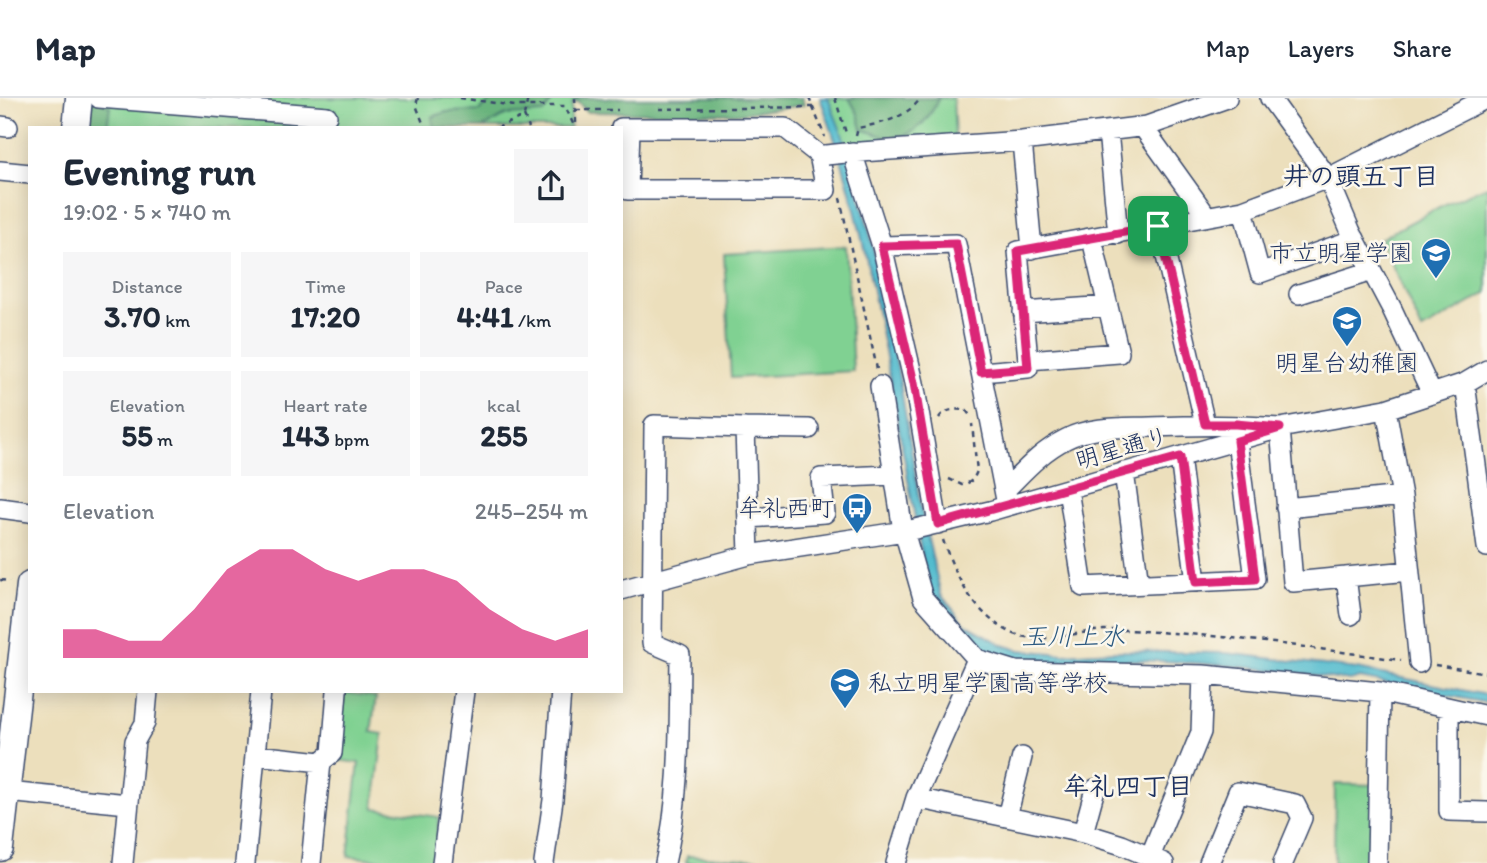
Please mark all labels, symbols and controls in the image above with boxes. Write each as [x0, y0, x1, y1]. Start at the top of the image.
text: Map [35, 29, 96, 68]
text: Map [1206, 34, 1250, 63]
text: Layers [1288, 34, 1355, 63]
text: Share [1393, 34, 1452, 63]
text: Evening run [63, 149, 256, 195]
button: share [514, 149, 588, 223]
district label: 井の頭五丁目 [1283, 160, 1439, 192]
pin [1128, 196, 1188, 256]
text: 19:02 · 5 × 740 m [63, 198, 231, 226]
icon: arrive [1139, 207, 1177, 245]
school or university icon: 市立明星学園 [1419, 236, 1453, 280]
place label: 市立明星学園 [1269, 238, 1413, 267]
text: Distance [112, 275, 183, 298]
text: Time [305, 275, 346, 298]
text: Pace [485, 275, 523, 298]
text: 3.70 [104, 298, 161, 335]
text: 17:20 [290, 298, 361, 335]
text: 4:41 [456, 298, 514, 335]
school or university icon: 明星台幼稚園 [1330, 304, 1364, 348]
text: km [161, 309, 190, 332]
text: /km [514, 309, 551, 332]
place label: 明星台幼稚園 [1275, 348, 1419, 377]
text: Elevation [109, 394, 185, 417]
text: Heart rate [283, 394, 368, 417]
text: kcal [487, 394, 521, 417]
text: 55 [121, 417, 153, 454]
text: 143 [282, 417, 330, 454]
text: 255 [480, 417, 527, 454]
street label: 明星通り [1072, 420, 1172, 475]
text: m [153, 428, 173, 451]
text: bpm [330, 428, 369, 451]
bus stop icon: 牟礼西町 [840, 491, 874, 535]
place label: 牟礼西町 [738, 493, 834, 522]
text: Elevation [63, 497, 154, 525]
text: 245–254 m [475, 497, 588, 525]
water label: 玉川上水 [1021, 620, 1125, 652]
school or university icon: 私立明星学園高等学校 [828, 666, 862, 710]
place label: 私立明星学園高等学校 [868, 668, 1108, 697]
district label: 牟礼四丁目 [1063, 770, 1193, 802]

